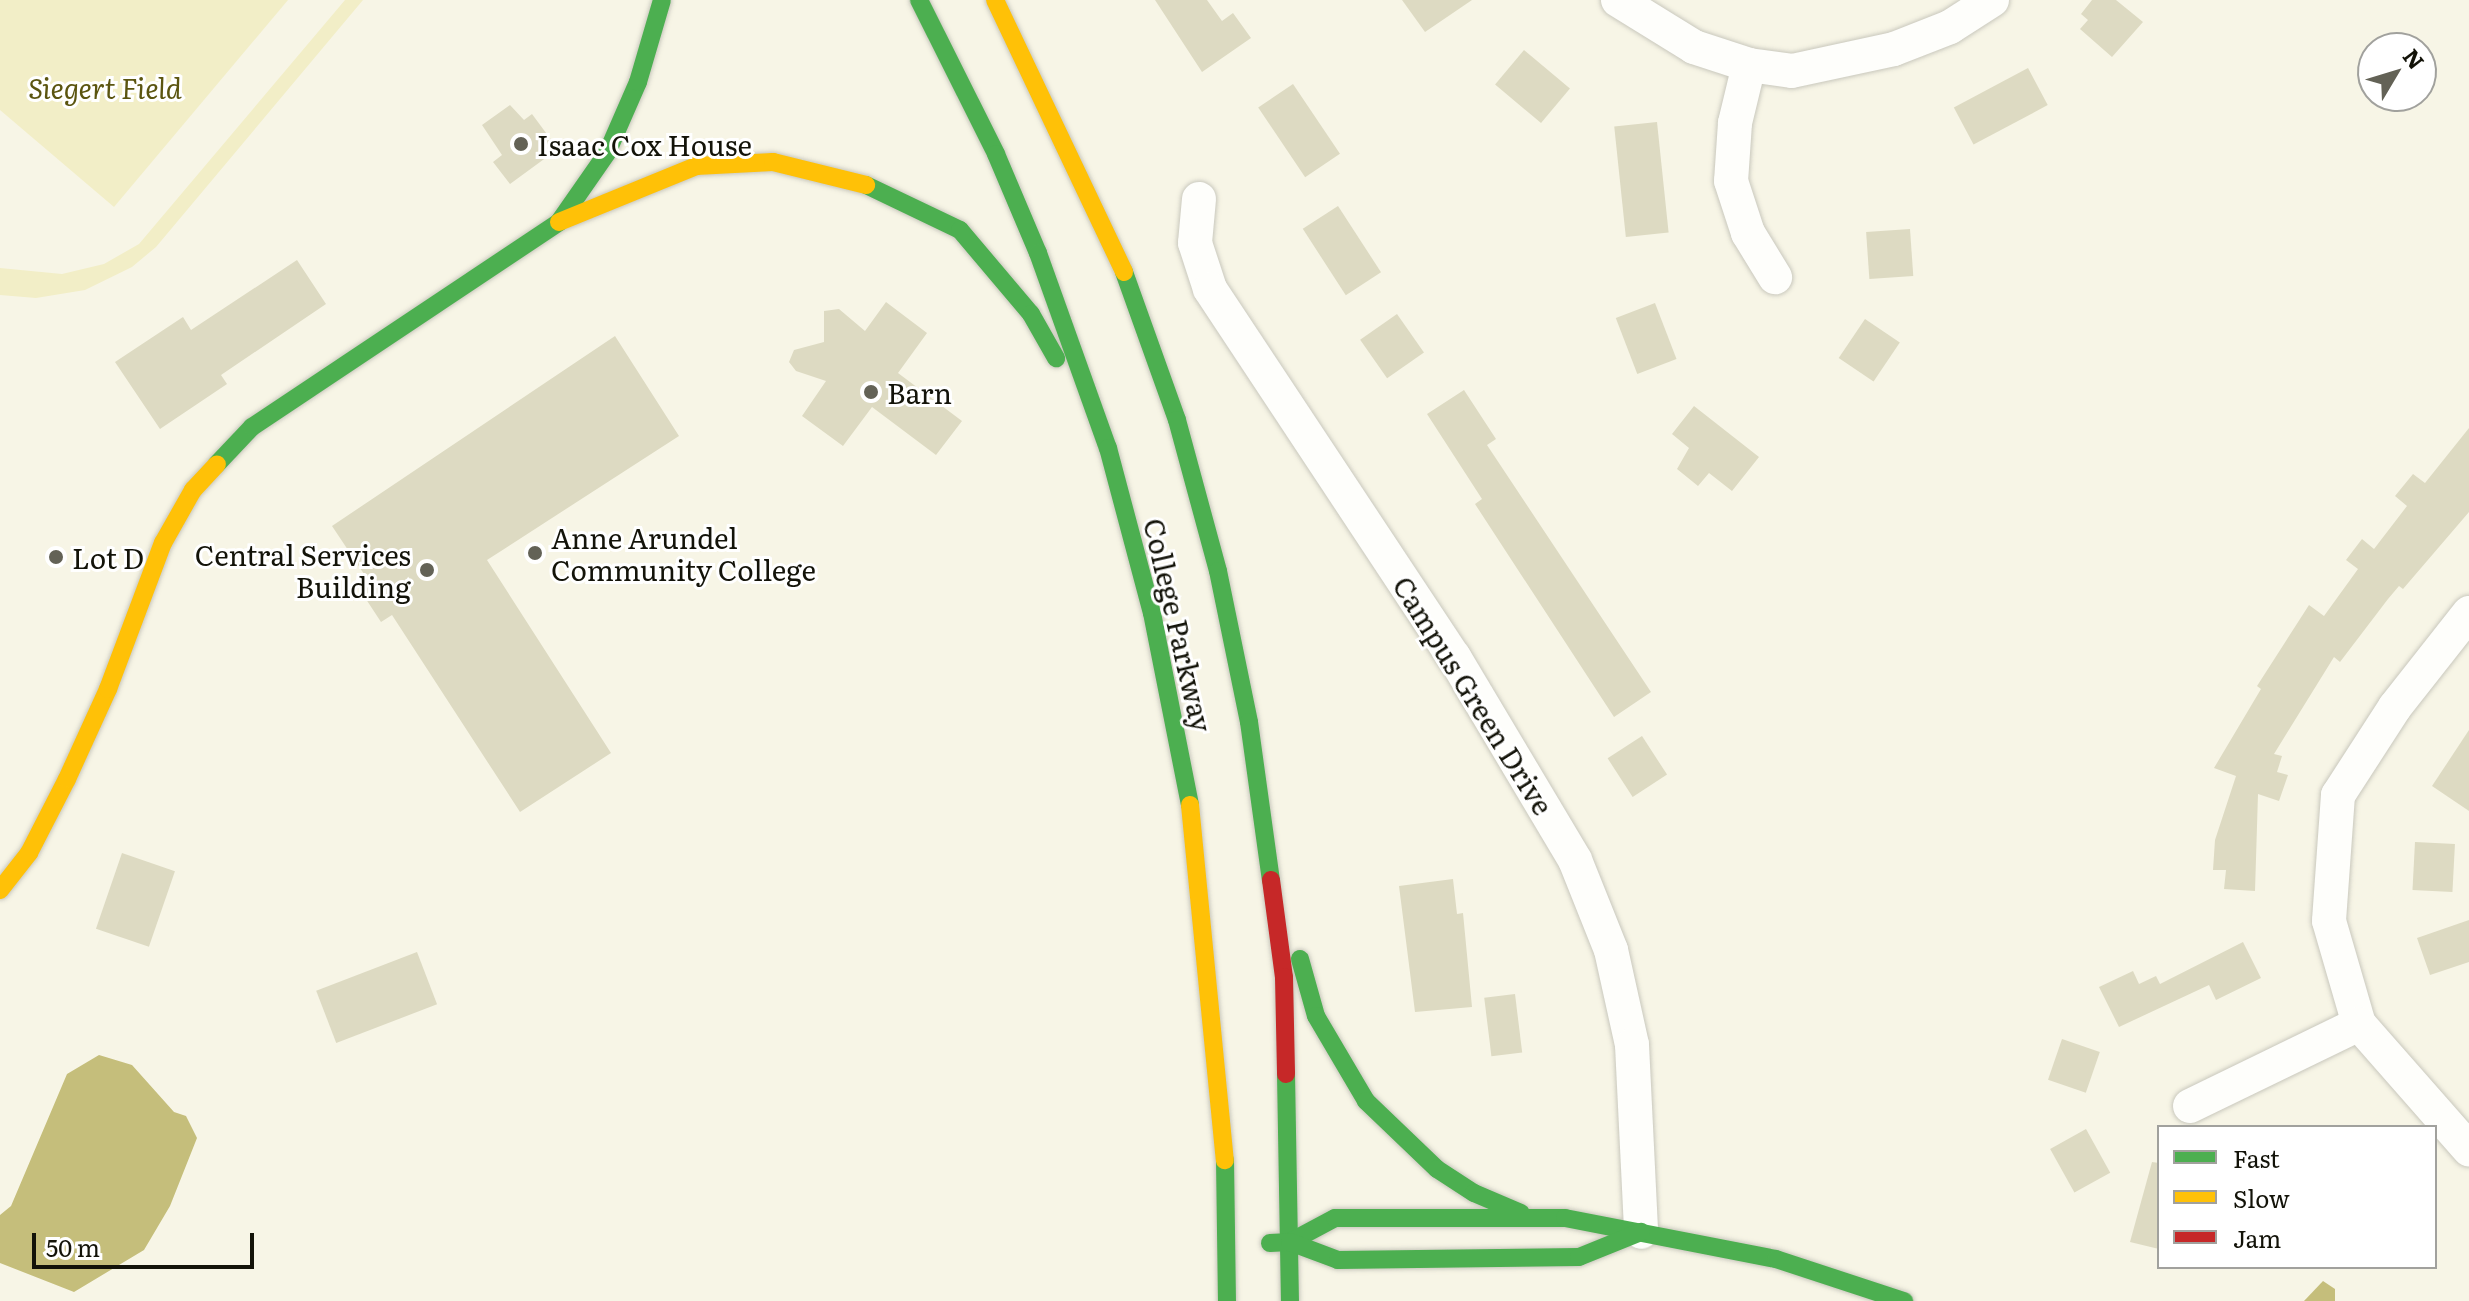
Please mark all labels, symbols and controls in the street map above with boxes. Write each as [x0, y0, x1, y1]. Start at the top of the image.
north arrow [2357, 32, 2437, 112]
text: N [2396, 41, 2433, 76]
park label: Siegert Field [28, 70, 182, 104]
place label: Isaac Cox House [537, 127, 752, 161]
marker: Isaac Cox House [512, 135, 530, 153]
place label: Barn [887, 375, 952, 409]
marker: Barn [862, 383, 880, 401]
street label: College Parkway [1138, 515, 1220, 735]
place label: Anne Arundel Community College [551, 520, 816, 586]
place label: Central Services Building [195, 537, 411, 603]
place label: Lot D [72, 540, 144, 574]
marker: Anne Arundel Community College [526, 544, 544, 562]
marker: Lot D [47, 548, 65, 566]
marker: Central Services Building [418, 561, 436, 579]
street label: Campus Green Drive [1387, 570, 1561, 820]
legend [2157, 1125, 2437, 1269]
text: Fast [2233, 1140, 2280, 1175]
text: Slow [2233, 1180, 2290, 1215]
scale bar [36, 1217, 258, 1267]
text: Jam [2233, 1220, 2281, 1255]
text: 50 m [46, 1229, 100, 1264]

